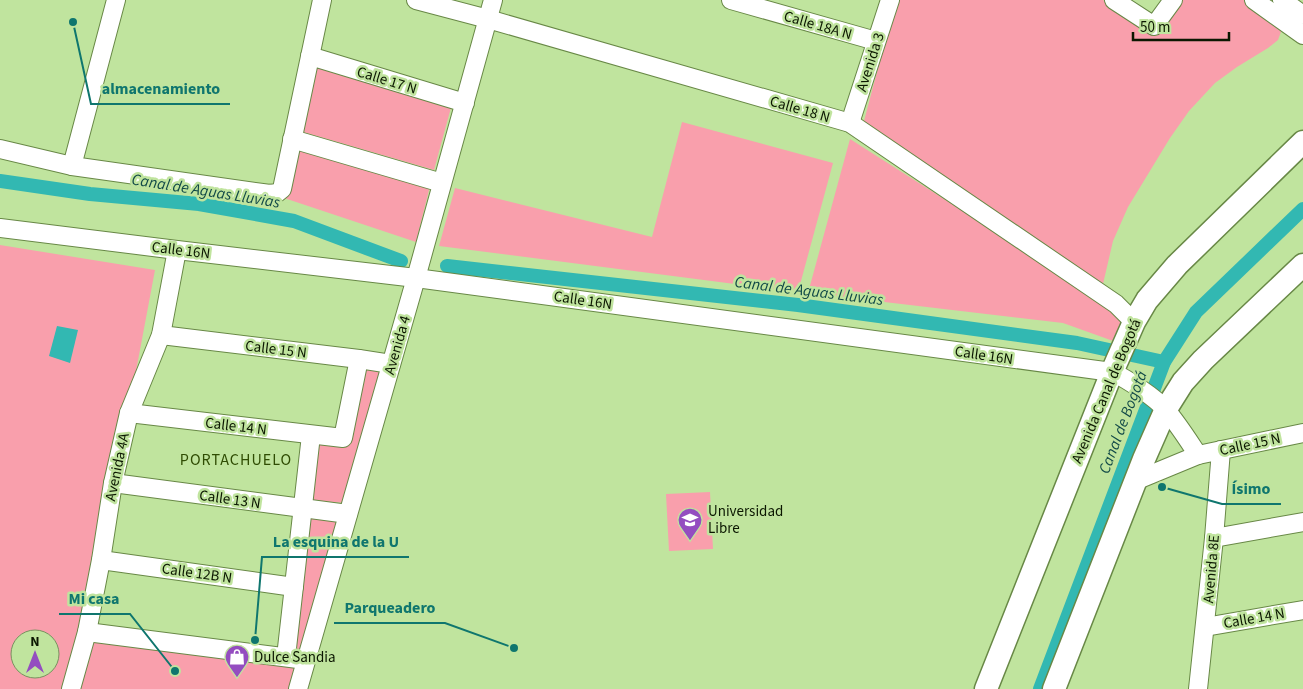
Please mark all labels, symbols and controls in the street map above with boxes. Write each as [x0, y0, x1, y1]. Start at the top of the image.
street label: Calle 18A N [781, 6, 854, 45]
scale bar [1133, 10, 1229, 42]
text: 50 m [1140, 17, 1170, 38]
street label: Avenida 3 [851, 30, 890, 94]
street label: Calle 17 N [354, 61, 419, 100]
callout: almacenamiento [91, 73, 230, 104]
text: almacenamiento [102, 78, 220, 100]
street label: Calle 18 N [767, 91, 832, 128]
water label: Canal de Aguas Lluvias [130, 168, 282, 214]
street label: Calle 16N [150, 236, 211, 265]
water label: Canal de Aguas Lluvias [733, 271, 885, 311]
street label: Calle 16N [552, 286, 614, 315]
street label: Avenida 4 [379, 313, 416, 377]
street label: Avenida Canal de Bogotá [1067, 316, 1145, 466]
street label: Calle 15 N [244, 335, 308, 364]
street label: Calle 16N [953, 341, 1015, 370]
water label: Canal de Bogotá [1094, 368, 1150, 476]
street label: Calle 14 N [204, 412, 268, 441]
street label: Calle 15 N [1218, 428, 1283, 461]
street label: Avenida 4A [100, 430, 135, 503]
district label: PORTACHUELO [180, 449, 292, 471]
callout: Ísimo [1222, 473, 1281, 504]
text: Ísimo [1232, 478, 1271, 500]
street label: Calle 13 N [198, 485, 262, 514]
place label: Universidad Libre [708, 501, 783, 539]
school or university icon: Universidad Libre [677, 507, 703, 541]
callout: La esquina de la U [262, 526, 409, 557]
text: La esquina de la U [273, 531, 399, 553]
street label: Avenida 8E [1198, 534, 1225, 604]
street label: Calle 12B N [160, 558, 233, 589]
callout: Mi casa [59, 583, 130, 614]
text: Mi casa [68, 588, 120, 610]
callout: Parqueadero [334, 592, 445, 623]
text: Parqueadero [345, 597, 436, 619]
street label: Calle 14 N [1222, 603, 1286, 634]
north arrow [10, 629, 60, 679]
text: N [30, 632, 40, 652]
shop icon: Dulce Sandia [224, 644, 250, 678]
place label: Dulce Sandia [254, 647, 336, 668]

